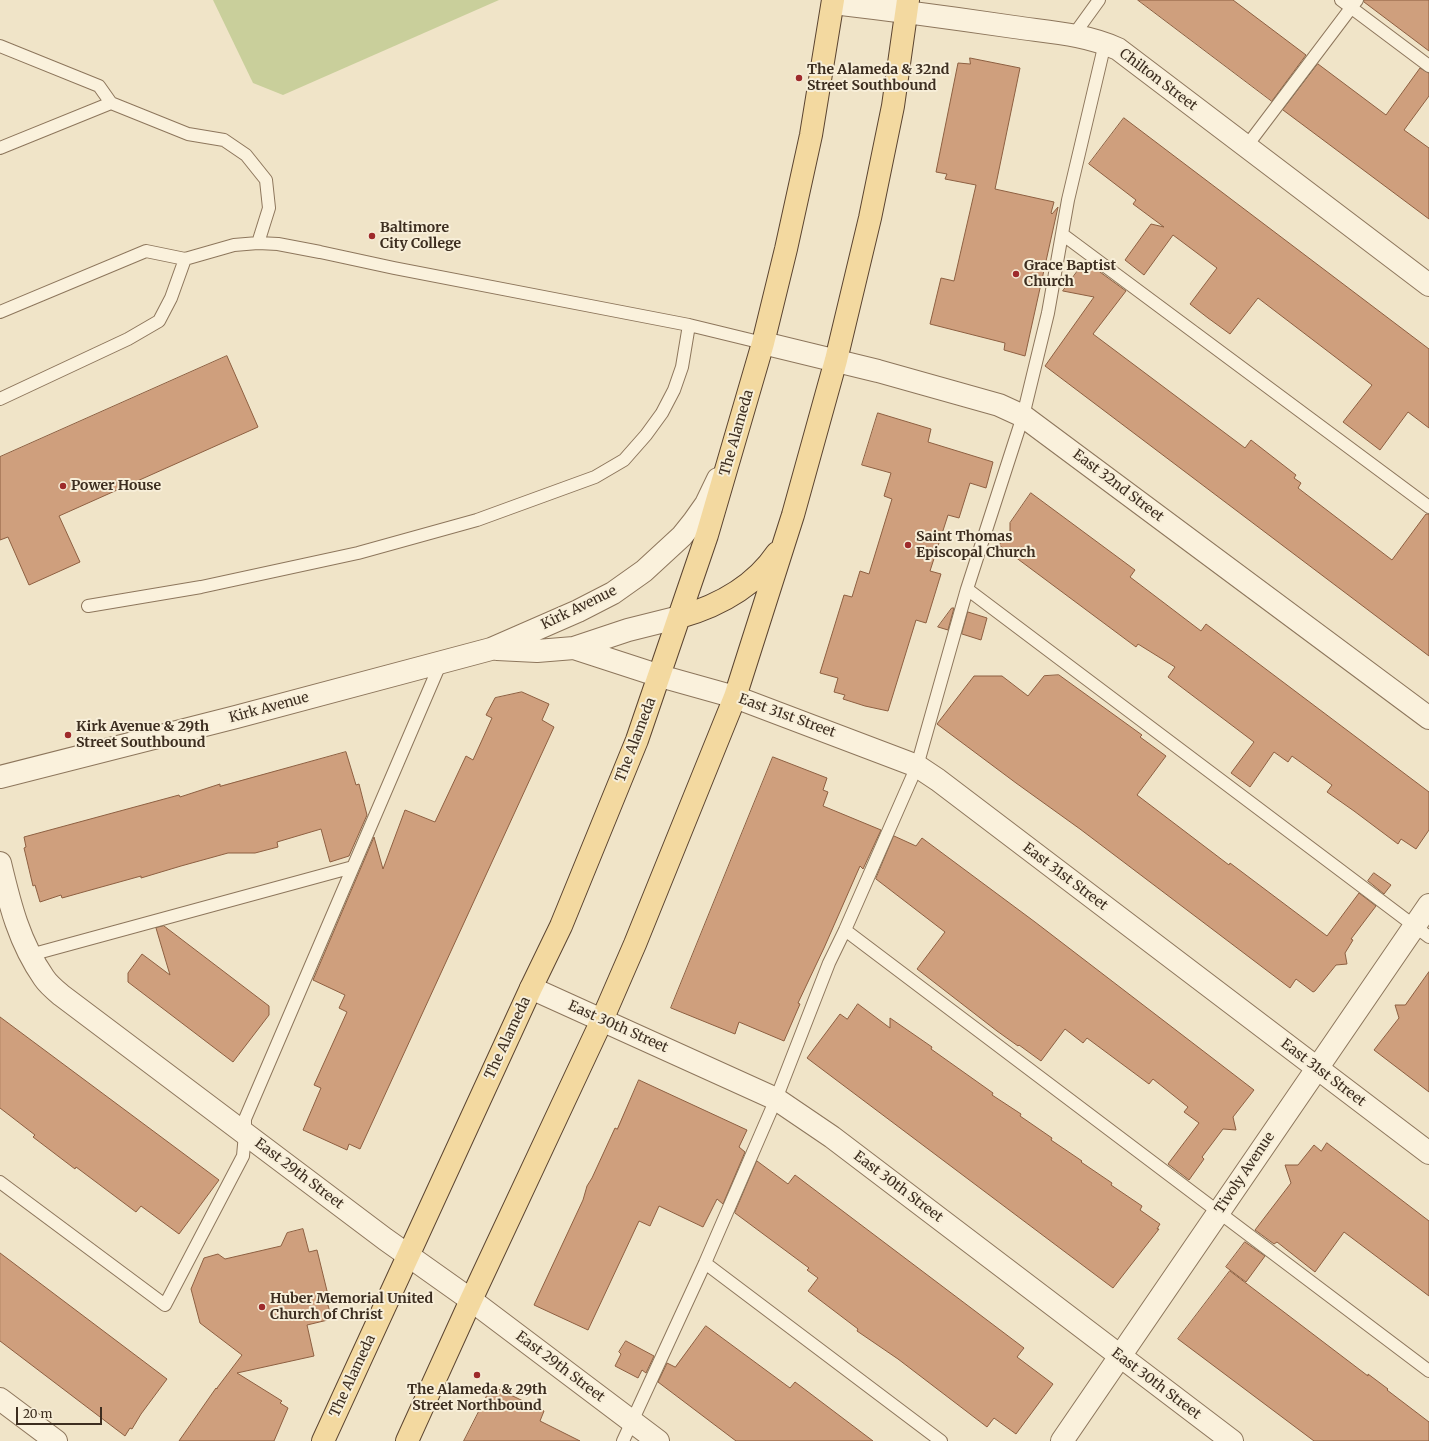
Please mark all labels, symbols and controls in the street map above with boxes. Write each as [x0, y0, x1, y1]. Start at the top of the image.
street label: Chilton Street [1116, 45, 1200, 115]
place label: The Alameda & 32nd Street Southbound [807, 62, 949, 94]
marker: The Alameda & 32nd Street Southbound [794, 73, 804, 83]
place label: Baltimore City College [380, 220, 461, 252]
marker: Baltimore City College [367, 231, 377, 241]
place label: Grace Baptist Church [1024, 258, 1116, 290]
marker: Grace Baptist Church [1011, 269, 1021, 279]
street label: The Alameda [717, 388, 757, 478]
street label: East 32nd Street [1069, 446, 1167, 526]
place label: Power House [71, 478, 161, 494]
marker: Power House [58, 481, 68, 491]
place label: Saint Thomas Episcopal Church [916, 529, 1036, 562]
marker: Saint Thomas Episcopal Church [903, 540, 913, 550]
street label: Kirk Avenue [539, 583, 619, 633]
street label: Kirk Avenue [227, 689, 311, 727]
street label: East 31st Street [736, 691, 838, 741]
street label: The Alameda [612, 695, 660, 785]
place label: Kirk Avenue & 29th Street Southbound [76, 719, 209, 752]
marker: Kirk Avenue & 29th Street Southbound [63, 730, 73, 740]
street label: East 31st Street [1019, 840, 1111, 914]
street label: The Alameda [482, 994, 534, 1082]
street label: East 30th Street [565, 997, 671, 1057]
street label: East 31st Street [1277, 1036, 1369, 1110]
street label: Tivoly Avenue [1212, 1129, 1278, 1217]
street label: East 29th Street [251, 1135, 347, 1213]
street label: East 30th Street [850, 1148, 946, 1226]
place label: Huber Memorial United Church of Christ [270, 1291, 433, 1324]
marker: Huber Memorial United Church of Christ [257, 1302, 267, 1312]
street label: East 29th Street [512, 1328, 608, 1406]
street label: The Alameda [327, 1332, 379, 1420]
street label: East 30th Street [1108, 1345, 1204, 1423]
marker: The Alameda & 29th Street Northbound [472, 1370, 482, 1380]
place label: The Alameda & 29th Street Northbound [407, 1382, 547, 1414]
scale bar [18, 1399, 104, 1425]
text: 20 m [23, 1406, 52, 1421]

